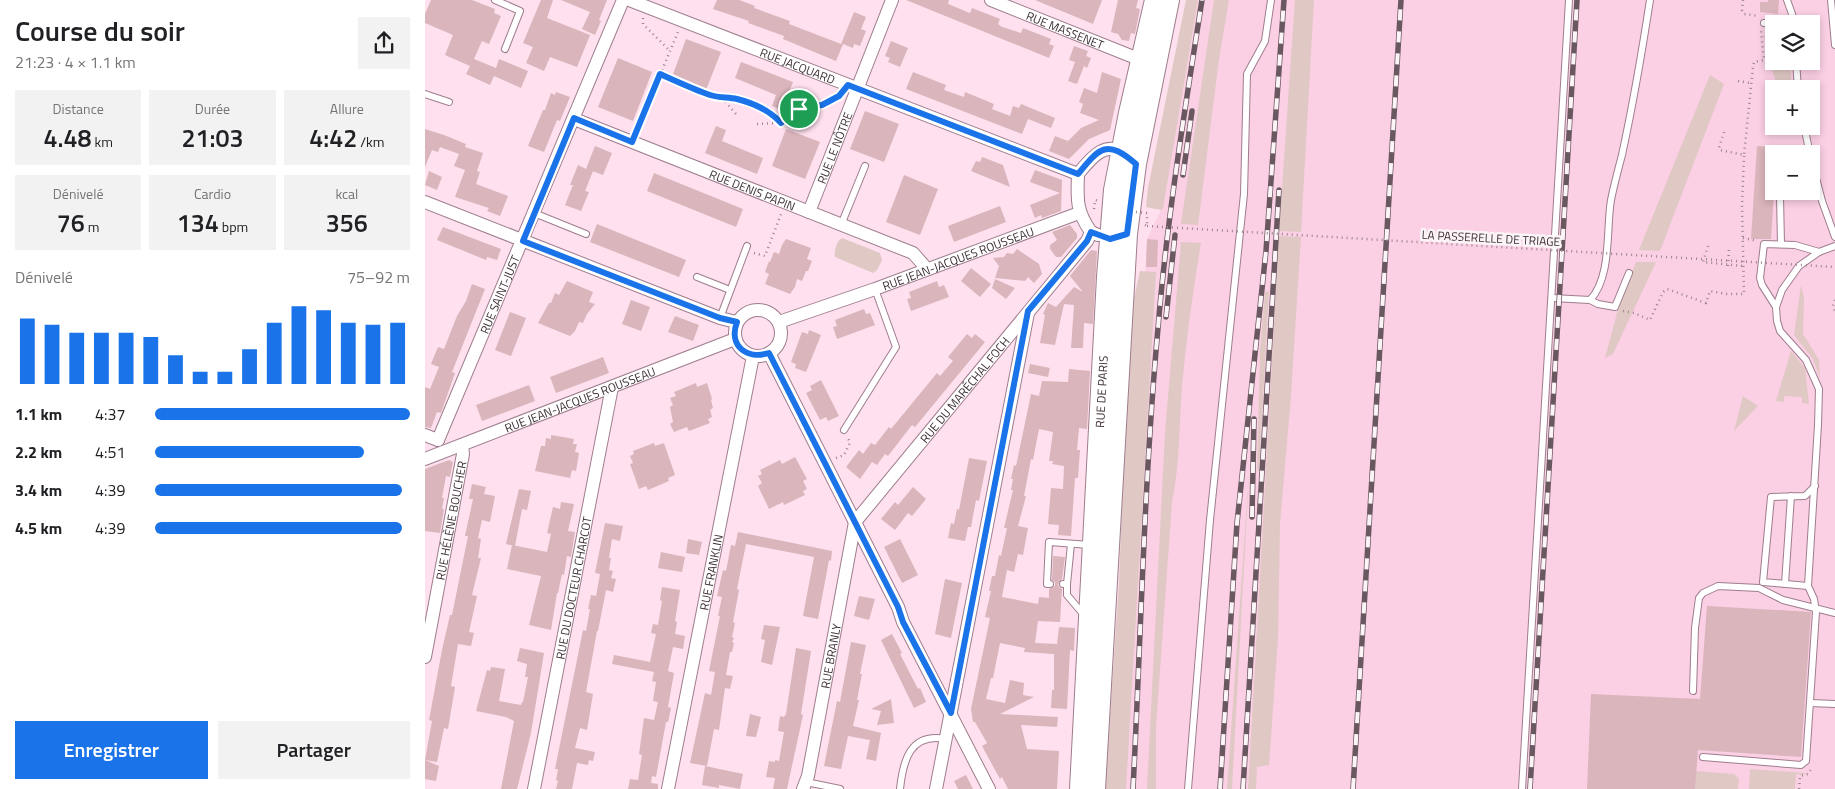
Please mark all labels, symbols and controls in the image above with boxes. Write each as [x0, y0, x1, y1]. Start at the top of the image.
street label: RUE MASSENET [1024, 6, 1108, 54]
text: Course du soir [15, 9, 185, 52]
map controls [1765, 15, 1820, 200]
button: layers [1765, 15, 1820, 70]
button: share [358, 17, 410, 69]
street label: RUE JACQUARD [757, 42, 838, 89]
text: 21:23 · 4 × 1.1 km [15, 50, 136, 74]
button: + [1765, 80, 1820, 135]
pin [778, 88, 820, 130]
icon: arrive [785, 95, 813, 123]
text: Distance [53, 98, 104, 119]
text: Durée [195, 98, 230, 119]
text: Allure [330, 98, 364, 119]
street label: RUE LE NÔTRE [812, 109, 857, 186]
text: 4.48 [43, 119, 91, 157]
text: 21:03 [182, 119, 243, 157]
text: 4:42 [309, 119, 357, 157]
text: km [91, 131, 113, 152]
text: /km [357, 131, 384, 152]
button: − [1765, 145, 1820, 200]
street label: RUE DENIS PAPIN [707, 164, 798, 215]
text: Dénivelé [53, 183, 104, 204]
text: Cardio [194, 183, 231, 204]
text: kcal [335, 183, 358, 204]
text: 76 [57, 204, 85, 242]
text: 134 [177, 204, 219, 242]
text: 356 [326, 204, 368, 242]
text: m [85, 216, 100, 237]
text: bpm [219, 216, 248, 237]
street label: RUE JEAN-JACQUES ROUSSEAU [879, 221, 1036, 295]
street label: LA PASSERELLE DE TRIAGE [1421, 225, 1561, 251]
street label: RUE SAINT-JUST [474, 252, 524, 337]
text: Dénivelé [15, 265, 73, 289]
text: 75–92 m [347, 265, 410, 289]
street label: RUE DU MARÉCHAL FOCH [915, 332, 1014, 447]
street label: RUE DE PARIS [1090, 355, 1112, 428]
street label: RUE JEAN-JACQUES ROUSSEAU [501, 361, 658, 437]
text: 1.1 km [15, 402, 62, 426]
text: 4:37 [95, 402, 125, 426]
text: 2.2 km [15, 440, 62, 464]
text: 4:51 [95, 440, 125, 464]
street label: RUE HÉLÈNE BOUCHER [430, 459, 471, 581]
text: 3.4 km [15, 478, 62, 502]
text: 4:39 [95, 478, 125, 502]
street label: RUE DU DOCTEUR CHARCOT [550, 514, 596, 661]
text: 4.5 km [15, 516, 62, 540]
text: 4:39 [95, 516, 125, 540]
street label: RUE FRANKLIN [694, 533, 727, 612]
street label: RUE BRANLY [815, 621, 846, 690]
button: Enregistrer [15, 721, 208, 779]
button: Partager [218, 721, 410, 779]

